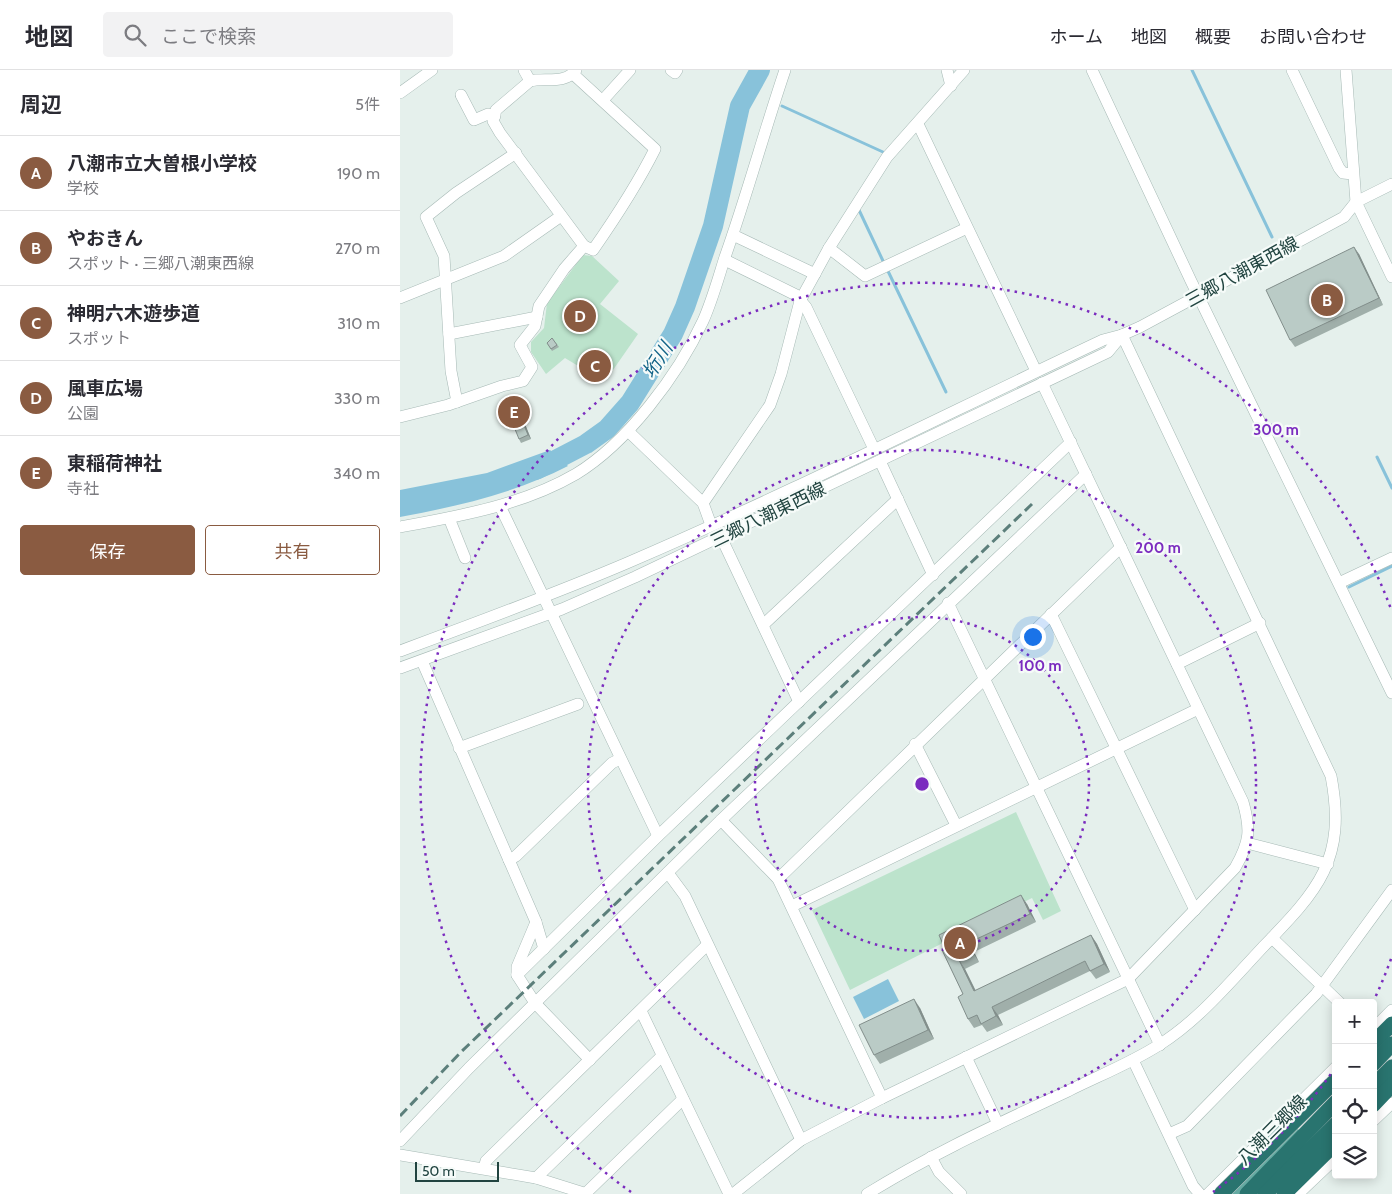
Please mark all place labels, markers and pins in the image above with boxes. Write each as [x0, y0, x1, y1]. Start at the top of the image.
pin: B [1311, 281, 1343, 319]
pin: D [564, 297, 596, 335]
pin: C [579, 347, 611, 385]
pin: E [498, 393, 530, 431]
centre of rings [913, 775, 931, 793]
pin: A [944, 924, 976, 962]

